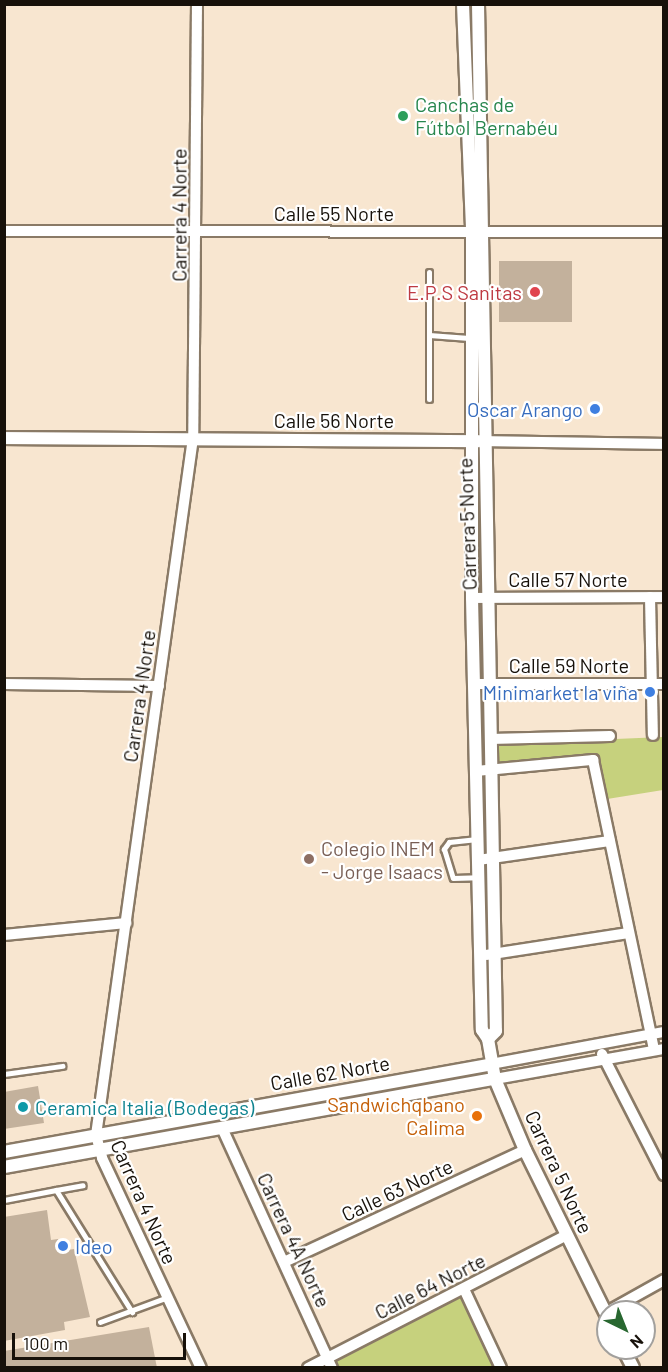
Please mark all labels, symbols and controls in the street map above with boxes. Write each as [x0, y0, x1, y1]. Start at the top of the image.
place label: Canchas de Fútbol Bernabéu [415, 92, 558, 139]
marker: Canchas de Fútbol Bernabéu [396, 109, 410, 123]
street label: Carrera 4 Norte [167, 148, 191, 282]
street label: Calle 55 Norte [274, 201, 394, 225]
place label: E.P.S Sanitas [407, 280, 522, 304]
marker: E.P.S Sanitas [526, 283, 544, 301]
place label: Oscar Arango [467, 397, 583, 421]
marker: Oscar Arango [588, 402, 602, 416]
street label: Calle 56 Norte [274, 408, 394, 432]
street label: Carrera 5 Norte [453, 457, 481, 591]
street label: Calle 57 Norte [508, 567, 628, 591]
street label: Carrera 4 Norte [118, 628, 160, 764]
street label: Calle 59 Norte [509, 653, 629, 677]
place label: Minimarket la viña [483, 680, 638, 704]
marker: Minimarket la viña [643, 685, 657, 699]
place label: Colegio INEM - Jorge Isaacs [321, 836, 443, 883]
marker: Colegio INEM - Jorge Isaacs [302, 852, 316, 866]
street label: Calle 62 Norte [268, 1051, 392, 1095]
place label: Sandwichqbano Calima [327, 1092, 465, 1139]
place label: Ceramica Italia (Bodegas) [35, 1095, 254, 1119]
marker: Ceramica Italia (Bodegas) [16, 1100, 30, 1114]
street label: Carrera 5 Norte [520, 1107, 598, 1237]
marker: Sandwichqbano Calima [470, 1109, 484, 1123]
street label: Carrera 4 Norte [106, 1136, 182, 1268]
street label: Calle 63 Norte [337, 1154, 457, 1226]
street label: Carrera 4A Norte [252, 1169, 336, 1311]
place label: Ideo [75, 1234, 113, 1258]
marker: Ideo [56, 1239, 70, 1253]
street label: Calle 64 Norte [371, 1248, 489, 1324]
north arrow [596, 1300, 656, 1360]
scale bar [15, 1321, 189, 1359]
text: N [627, 1331, 648, 1353]
text: 100 m [23, 1332, 68, 1354]

